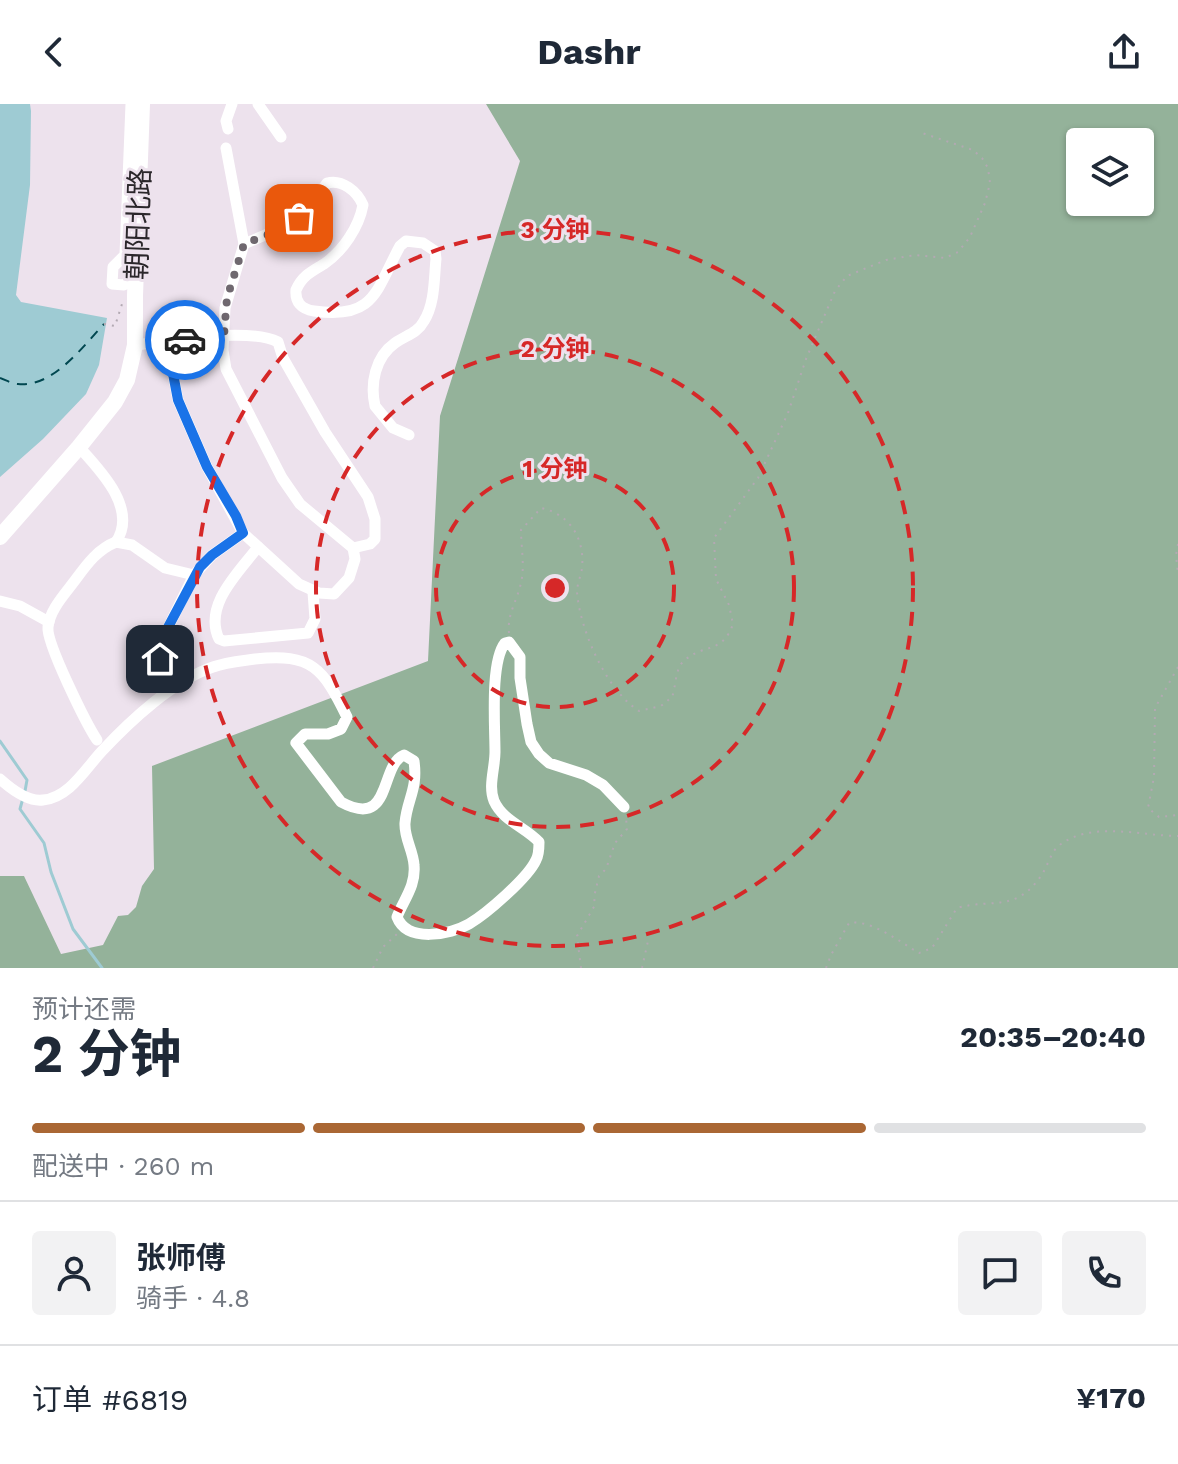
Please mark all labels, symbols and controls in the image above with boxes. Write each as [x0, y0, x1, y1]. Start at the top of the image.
icon: back [32, 30, 76, 74]
icon: share [1102, 30, 1146, 74]
text: Dashr [537, 31, 641, 73]
map controls [1066, 128, 1154, 216]
button: layers [1066, 128, 1154, 216]
street label: 朝阳北路 [120, 167, 157, 281]
pin [265, 184, 333, 252]
icon: bag [277, 196, 321, 240]
text: 3 分钟 [520, 216, 590, 244]
courier [145, 300, 225, 380]
icon: car [163, 318, 207, 362]
text: 2 分钟 [520, 335, 590, 363]
text: 1 分钟 [522, 455, 588, 483]
centre of rings [541, 574, 569, 602]
pin [126, 625, 194, 693]
icon: home [138, 637, 182, 681]
text: 预计还需 [32, 994, 136, 1024]
text: 20:35–20:40 [960, 1019, 1146, 1054]
text: 2 分钟 [32, 1024, 182, 1085]
text: 配送中 · 260 m [32, 1151, 214, 1181]
button: person [32, 1231, 116, 1315]
button: chat [958, 1231, 1042, 1315]
button: phone [1062, 1231, 1146, 1315]
text: 张师傅 [136, 1240, 226, 1275]
text: 骑手 · 4.8 [136, 1283, 250, 1313]
text: ¥170 [1076, 1380, 1146, 1415]
text: 订单 #6819 [32, 1382, 188, 1417]

